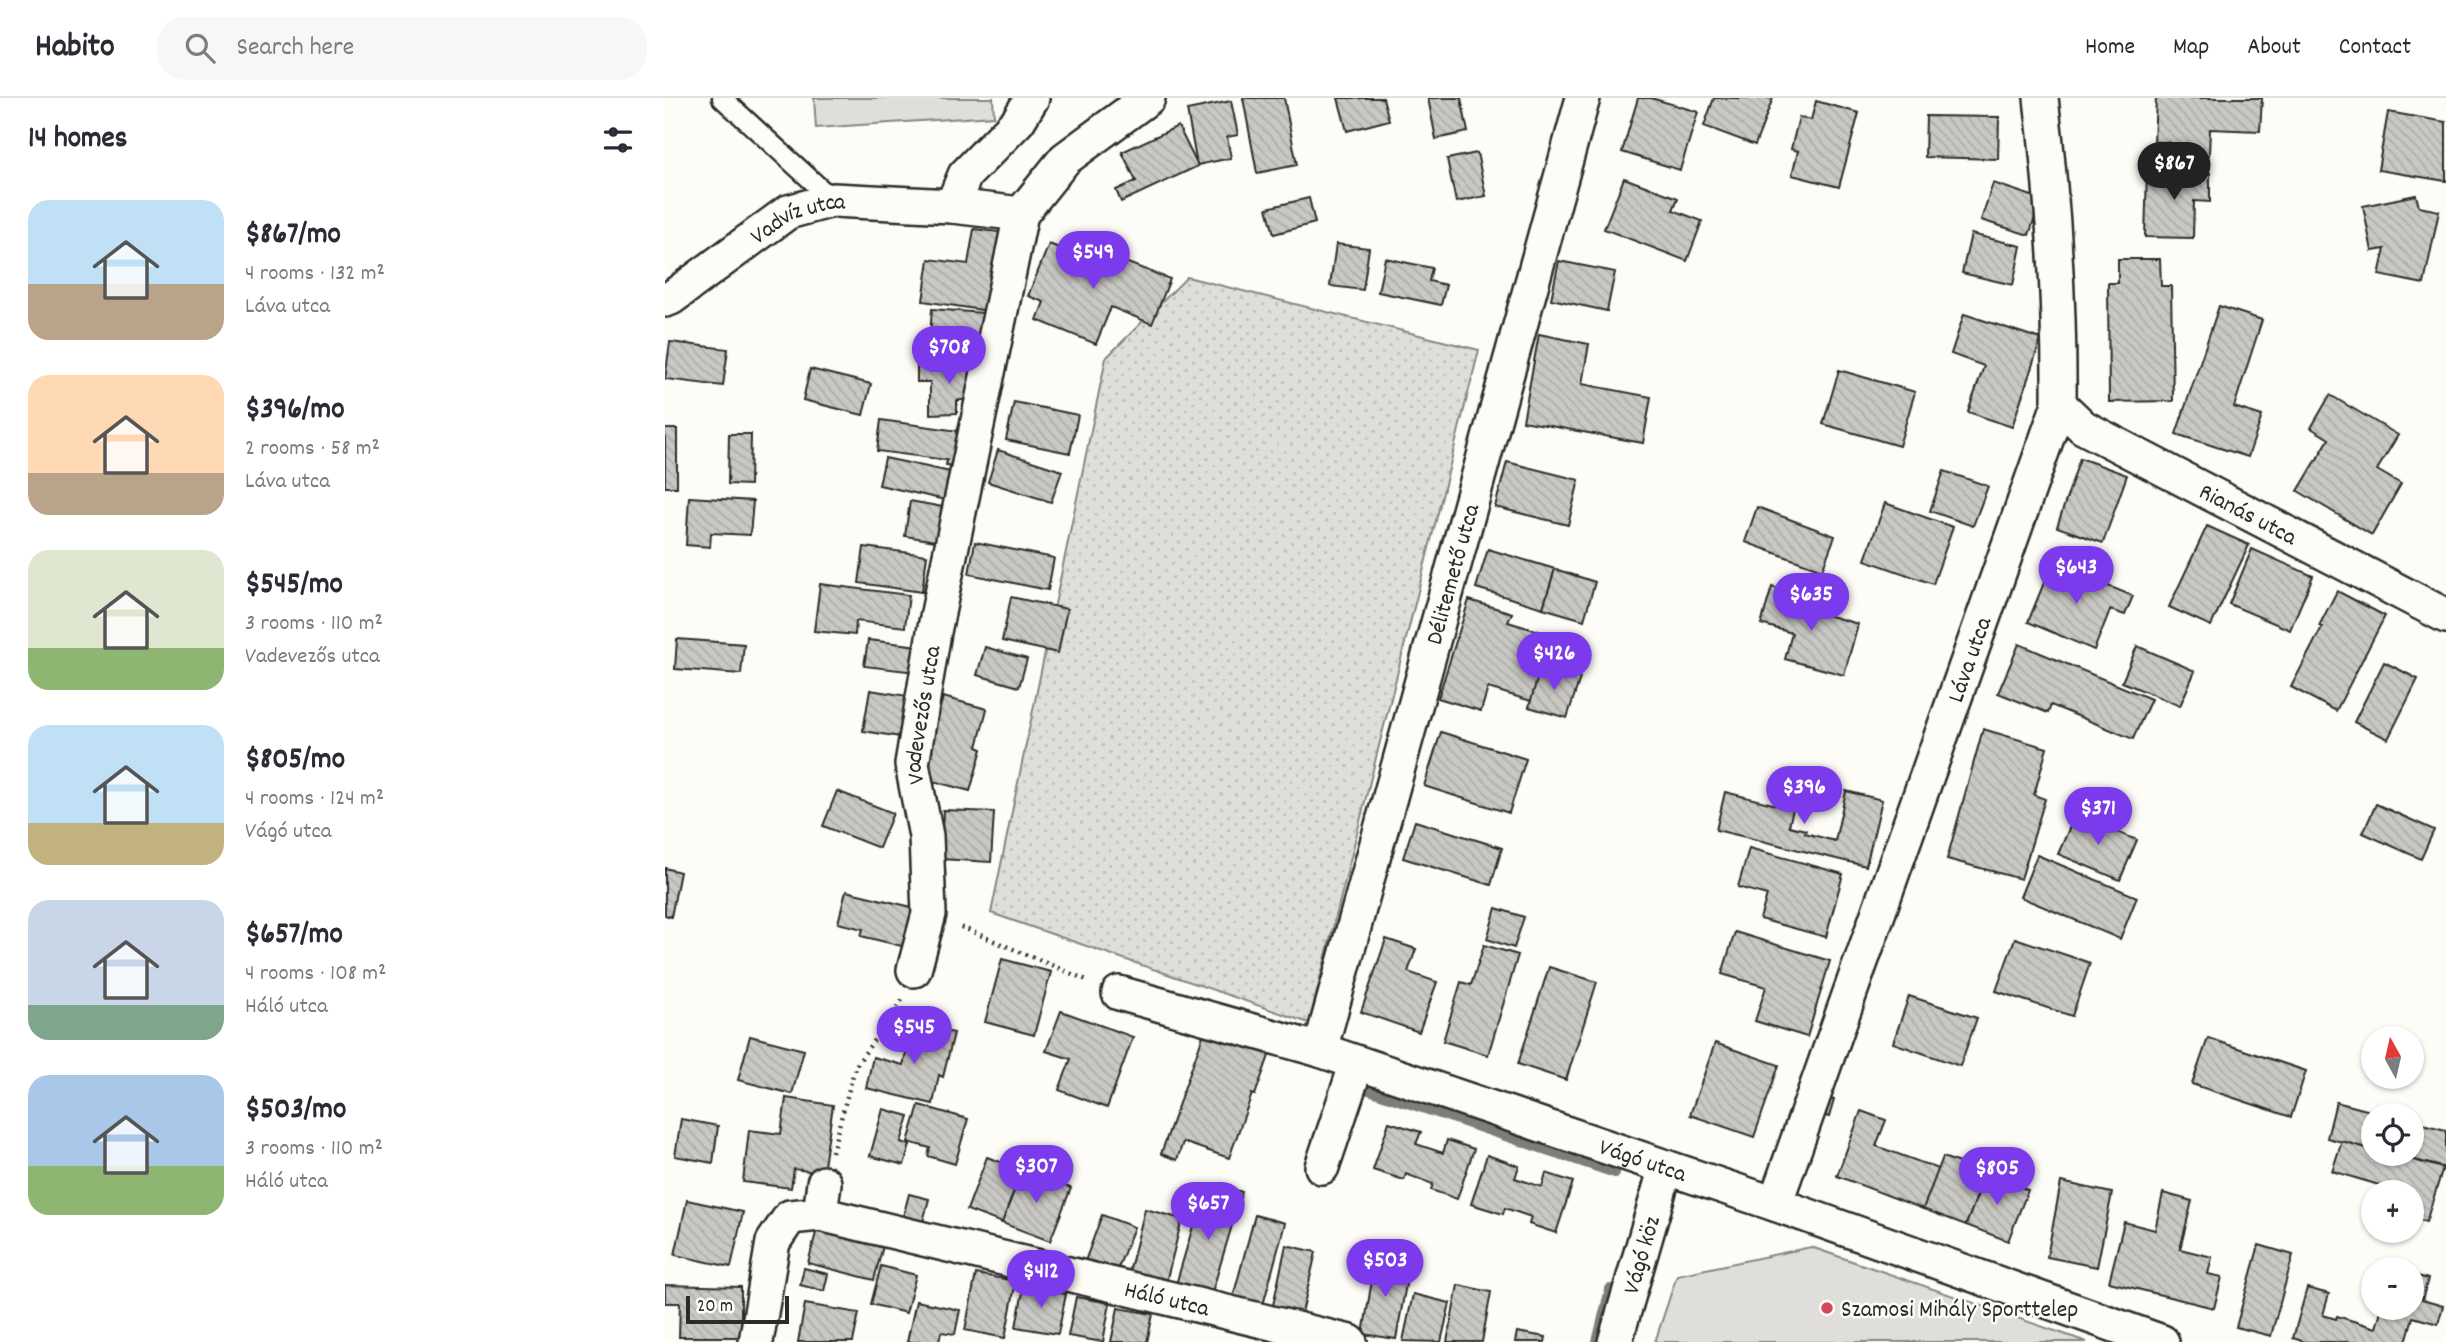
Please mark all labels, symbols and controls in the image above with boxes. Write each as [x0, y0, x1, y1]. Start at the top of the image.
search box [157, 17, 647, 80]
text: Habito [35, 25, 115, 72]
icon: search [181, 29, 219, 67]
text: Search here [237, 30, 354, 67]
text: Home [2085, 31, 2135, 65]
text: Map [2173, 31, 2209, 65]
text: About [2247, 31, 2301, 65]
text: Contact [2339, 31, 2411, 65]
text: 14 homes [28, 119, 127, 162]
icon: filters [599, 121, 637, 159]
pin: $867 [2133, 142, 2215, 202]
text: $867 [2154, 148, 2194, 181]
street label: Vadvíz utca [744, 186, 847, 254]
text: $867/mo [245, 215, 341, 258]
icon: home [84, 228, 168, 312]
pin: $549 [1052, 232, 1134, 291]
text: $549 [1072, 237, 1114, 270]
text: 4 rooms · 132 m² [245, 258, 385, 291]
text: Láva utca [245, 291, 330, 324]
pin: $708 [908, 327, 990, 386]
text: $708 [928, 332, 970, 365]
text: $396/mo [245, 390, 344, 433]
icon: home [84, 403, 168, 487]
text: 2 rooms · 58 m² [245, 433, 380, 466]
text: Láva utca [245, 466, 330, 499]
street label: Rianás utca [2192, 476, 2303, 556]
street label: Délitemető utca [1419, 500, 1490, 649]
pin: $643 [2035, 546, 2117, 606]
text: $643 [2055, 552, 2097, 585]
text: $545/mo [245, 565, 343, 608]
pin: $635 [1770, 574, 1852, 633]
icon: home [84, 578, 168, 662]
text: $635 [1789, 579, 1833, 612]
text: 3 rooms · 110 m² [245, 608, 383, 641]
street label: Láva utca [1940, 612, 2002, 708]
pin: $426 [1513, 632, 1595, 692]
text: $426 [1533, 638, 1575, 671]
text: Vadevezős utca [245, 641, 380, 674]
street label: Vadevezős utca [898, 643, 952, 787]
text: $805/mo [245, 740, 345, 783]
icon: home [84, 753, 168, 837]
pin: $396 [1763, 766, 1845, 826]
text: $396 [1782, 772, 1826, 805]
text: 4 rooms · 124 m² [245, 783, 384, 816]
pin: $371 [2057, 788, 2139, 847]
text: $371 [2080, 793, 2116, 826]
text: Vágó utca [245, 816, 332, 849]
text: $657/mo [245, 915, 343, 958]
icon: home [84, 928, 168, 1012]
text: 4 rooms · 108 m² [245, 958, 386, 991]
text: Háló utca [245, 991, 328, 1024]
pin: $545 [873, 1006, 955, 1066]
text: $545 [893, 1012, 935, 1045]
north arrow [2361, 1026, 2424, 1088]
map controls [2361, 1026, 2424, 1320]
text: $503/mo [245, 1090, 346, 1133]
icon: home [84, 1103, 168, 1187]
button: locate [2361, 1103, 2424, 1166]
street label: Vágó utca [1594, 1132, 1691, 1193]
text: 3 rooms · 110 m² [245, 1133, 383, 1166]
pin: $307 [995, 1146, 1077, 1205]
pin: $805 [1956, 1148, 2038, 1207]
text: $307 [1014, 1151, 1058, 1184]
text: $805 [1975, 1153, 2019, 1186]
text: Háló utca [245, 1166, 328, 1199]
button: + [2361, 1180, 2424, 1243]
pin: $657 [1167, 1182, 1249, 1242]
text: $657 [1187, 1188, 1229, 1221]
street label: Vágó köz [1616, 1212, 1671, 1299]
pin: $503 [1344, 1240, 1426, 1299]
text: $503 [1362, 1245, 1408, 1278]
pin: $412 [1000, 1250, 1082, 1310]
text: $412 [1023, 1256, 1059, 1289]
button: − [2361, 1257, 2424, 1320]
street label: Háló utca [1120, 1274, 1213, 1328]
scale bar [686, 1293, 789, 1325]
text: 20 m [697, 1294, 733, 1321]
place label: Szamosi Mihály Sporttelep [1841, 1294, 2078, 1328]
marker: Szamosi Mihály Sporttelep [1819, 1300, 1835, 1316]

